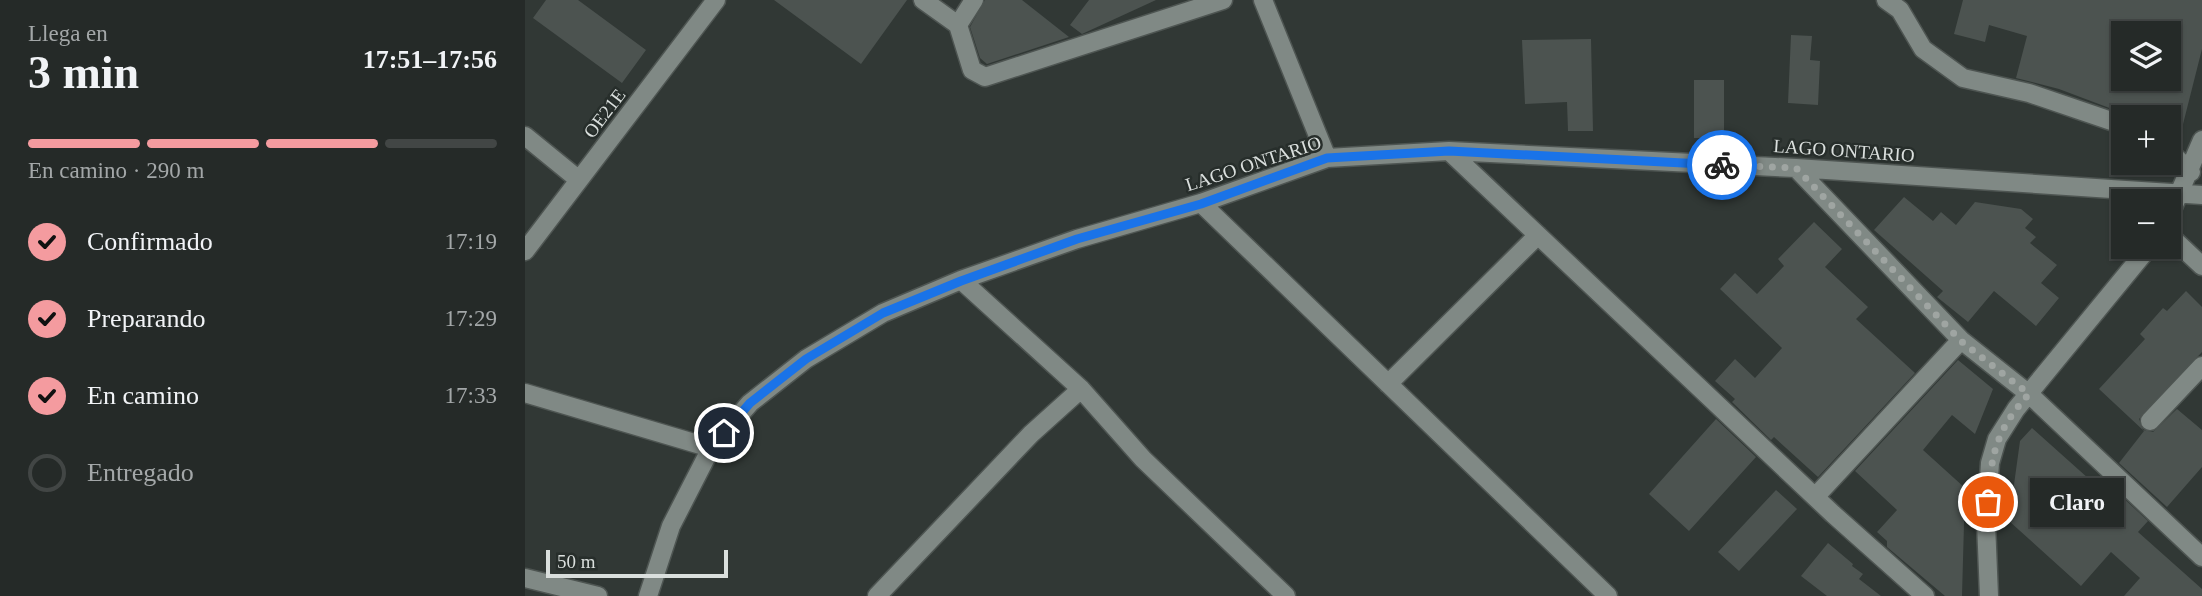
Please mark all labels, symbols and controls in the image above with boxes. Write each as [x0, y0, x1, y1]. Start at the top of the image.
text: Llega en [28, 21, 108, 46]
map controls [2111, 21, 2181, 259]
button: layers [2111, 21, 2181, 91]
text: 17:51–17:56 [363, 45, 497, 74]
text: 3 min [28, 47, 139, 98]
street label: OE21E [579, 85, 630, 142]
button: + [2111, 105, 2181, 175]
courier [1687, 130, 1757, 200]
street label: LAGO ONTARIO [1183, 132, 1324, 195]
street label: LAGO ONTARIO [1773, 135, 1915, 166]
icon: bike [1703, 146, 1741, 184]
text: En camino · 290 m [28, 158, 204, 183]
button: − [2111, 189, 2181, 259]
icon: check [28, 223, 66, 261]
text: Confirmado [87, 227, 213, 256]
text: 17:19 [445, 229, 497, 254]
icon: check [28, 300, 66, 338]
text: Preparando [87, 304, 205, 333]
text: 17:29 [445, 306, 497, 331]
icon: check [28, 377, 66, 415]
text: En camino [87, 381, 199, 410]
text: 17:33 [445, 383, 497, 408]
pin [694, 403, 754, 463]
icon: home [705, 414, 743, 452]
text: Entregado [87, 458, 194, 487]
pin [1958, 472, 2018, 532]
callout: Claro [2030, 477, 2125, 526]
icon: bag [1969, 483, 2007, 521]
text: Claro [2049, 490, 2105, 515]
scale bar [546, 547, 728, 579]
text: 50 m [557, 551, 596, 572]

